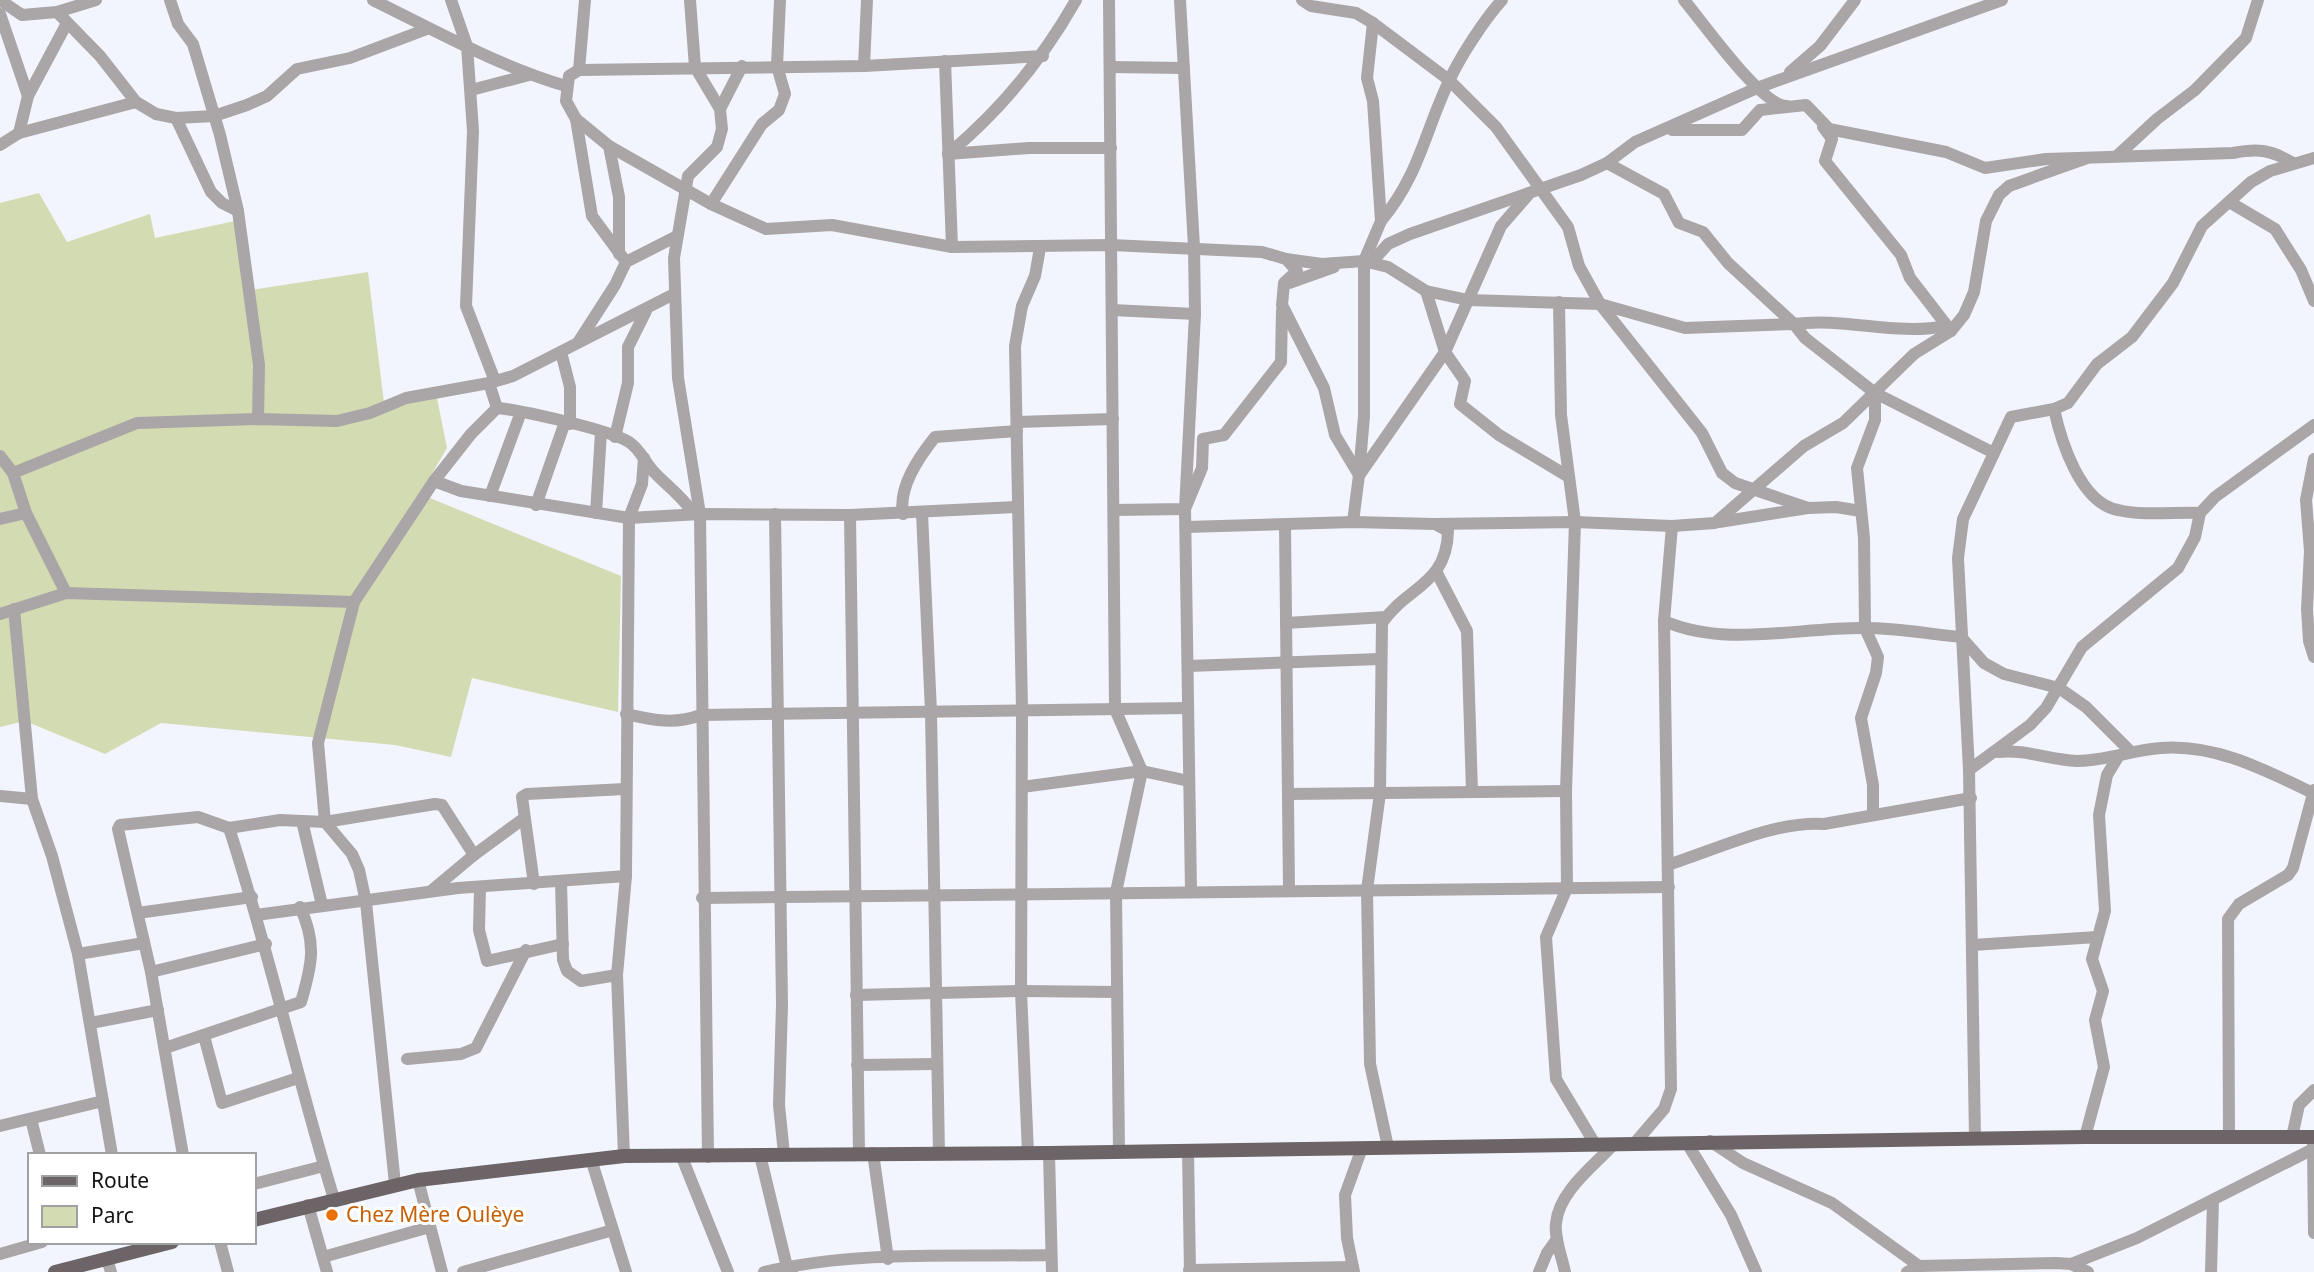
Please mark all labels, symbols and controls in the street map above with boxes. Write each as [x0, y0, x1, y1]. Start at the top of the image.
legend [28, 1153, 256, 1244]
text: Route [91, 1166, 149, 1194]
place label: Chez Mère Oulèye [346, 1200, 524, 1228]
text: Parc [91, 1201, 134, 1229]
marker: Chez Mère Oulèye [324, 1207, 340, 1223]

